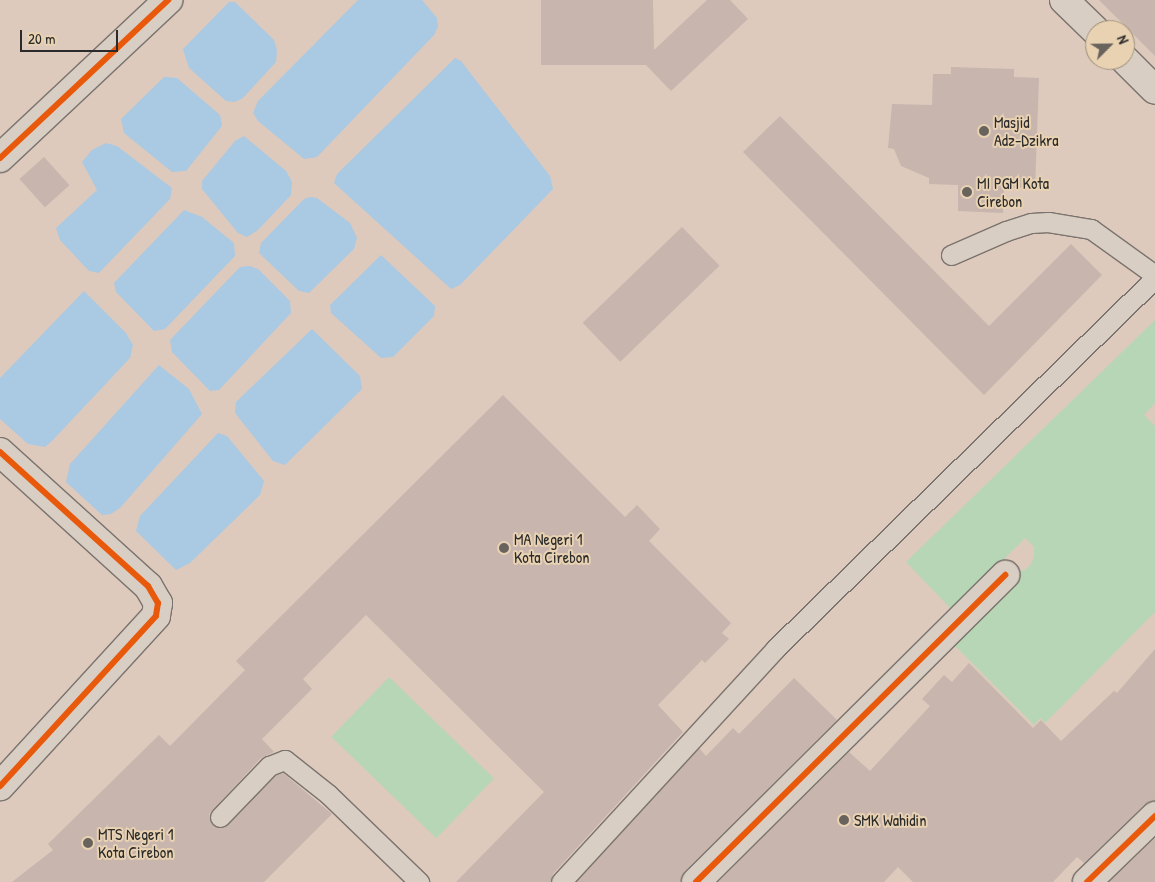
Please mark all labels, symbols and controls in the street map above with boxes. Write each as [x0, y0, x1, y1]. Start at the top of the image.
scale bar [22, 20, 120, 52]
north arrow [1085, 20, 1135, 70]
text: 20 m [28, 28, 55, 49]
text: N [1113, 32, 1134, 46]
place label: Masjid Adz-Dzikra [994, 112, 1058, 150]
marker: Masjid Adz-Dzikra [978, 125, 990, 137]
place label: MI PGM Kota Cirebon [977, 173, 1049, 211]
marker: MI PGM Kota Cirebon [961, 186, 973, 198]
place label: MA Negeri 1 Kota Cirebon [514, 529, 589, 567]
marker: MA Negeri 1 Kota Cirebon [498, 542, 510, 554]
place label: SMK Wahidin [854, 810, 926, 830]
marker: SMK Wahidin [838, 814, 850, 826]
place label: MTS Negeri 1 Kota Cirebon [98, 824, 174, 862]
marker: MTS Negeri 1 Kota Cirebon [82, 837, 94, 849]

